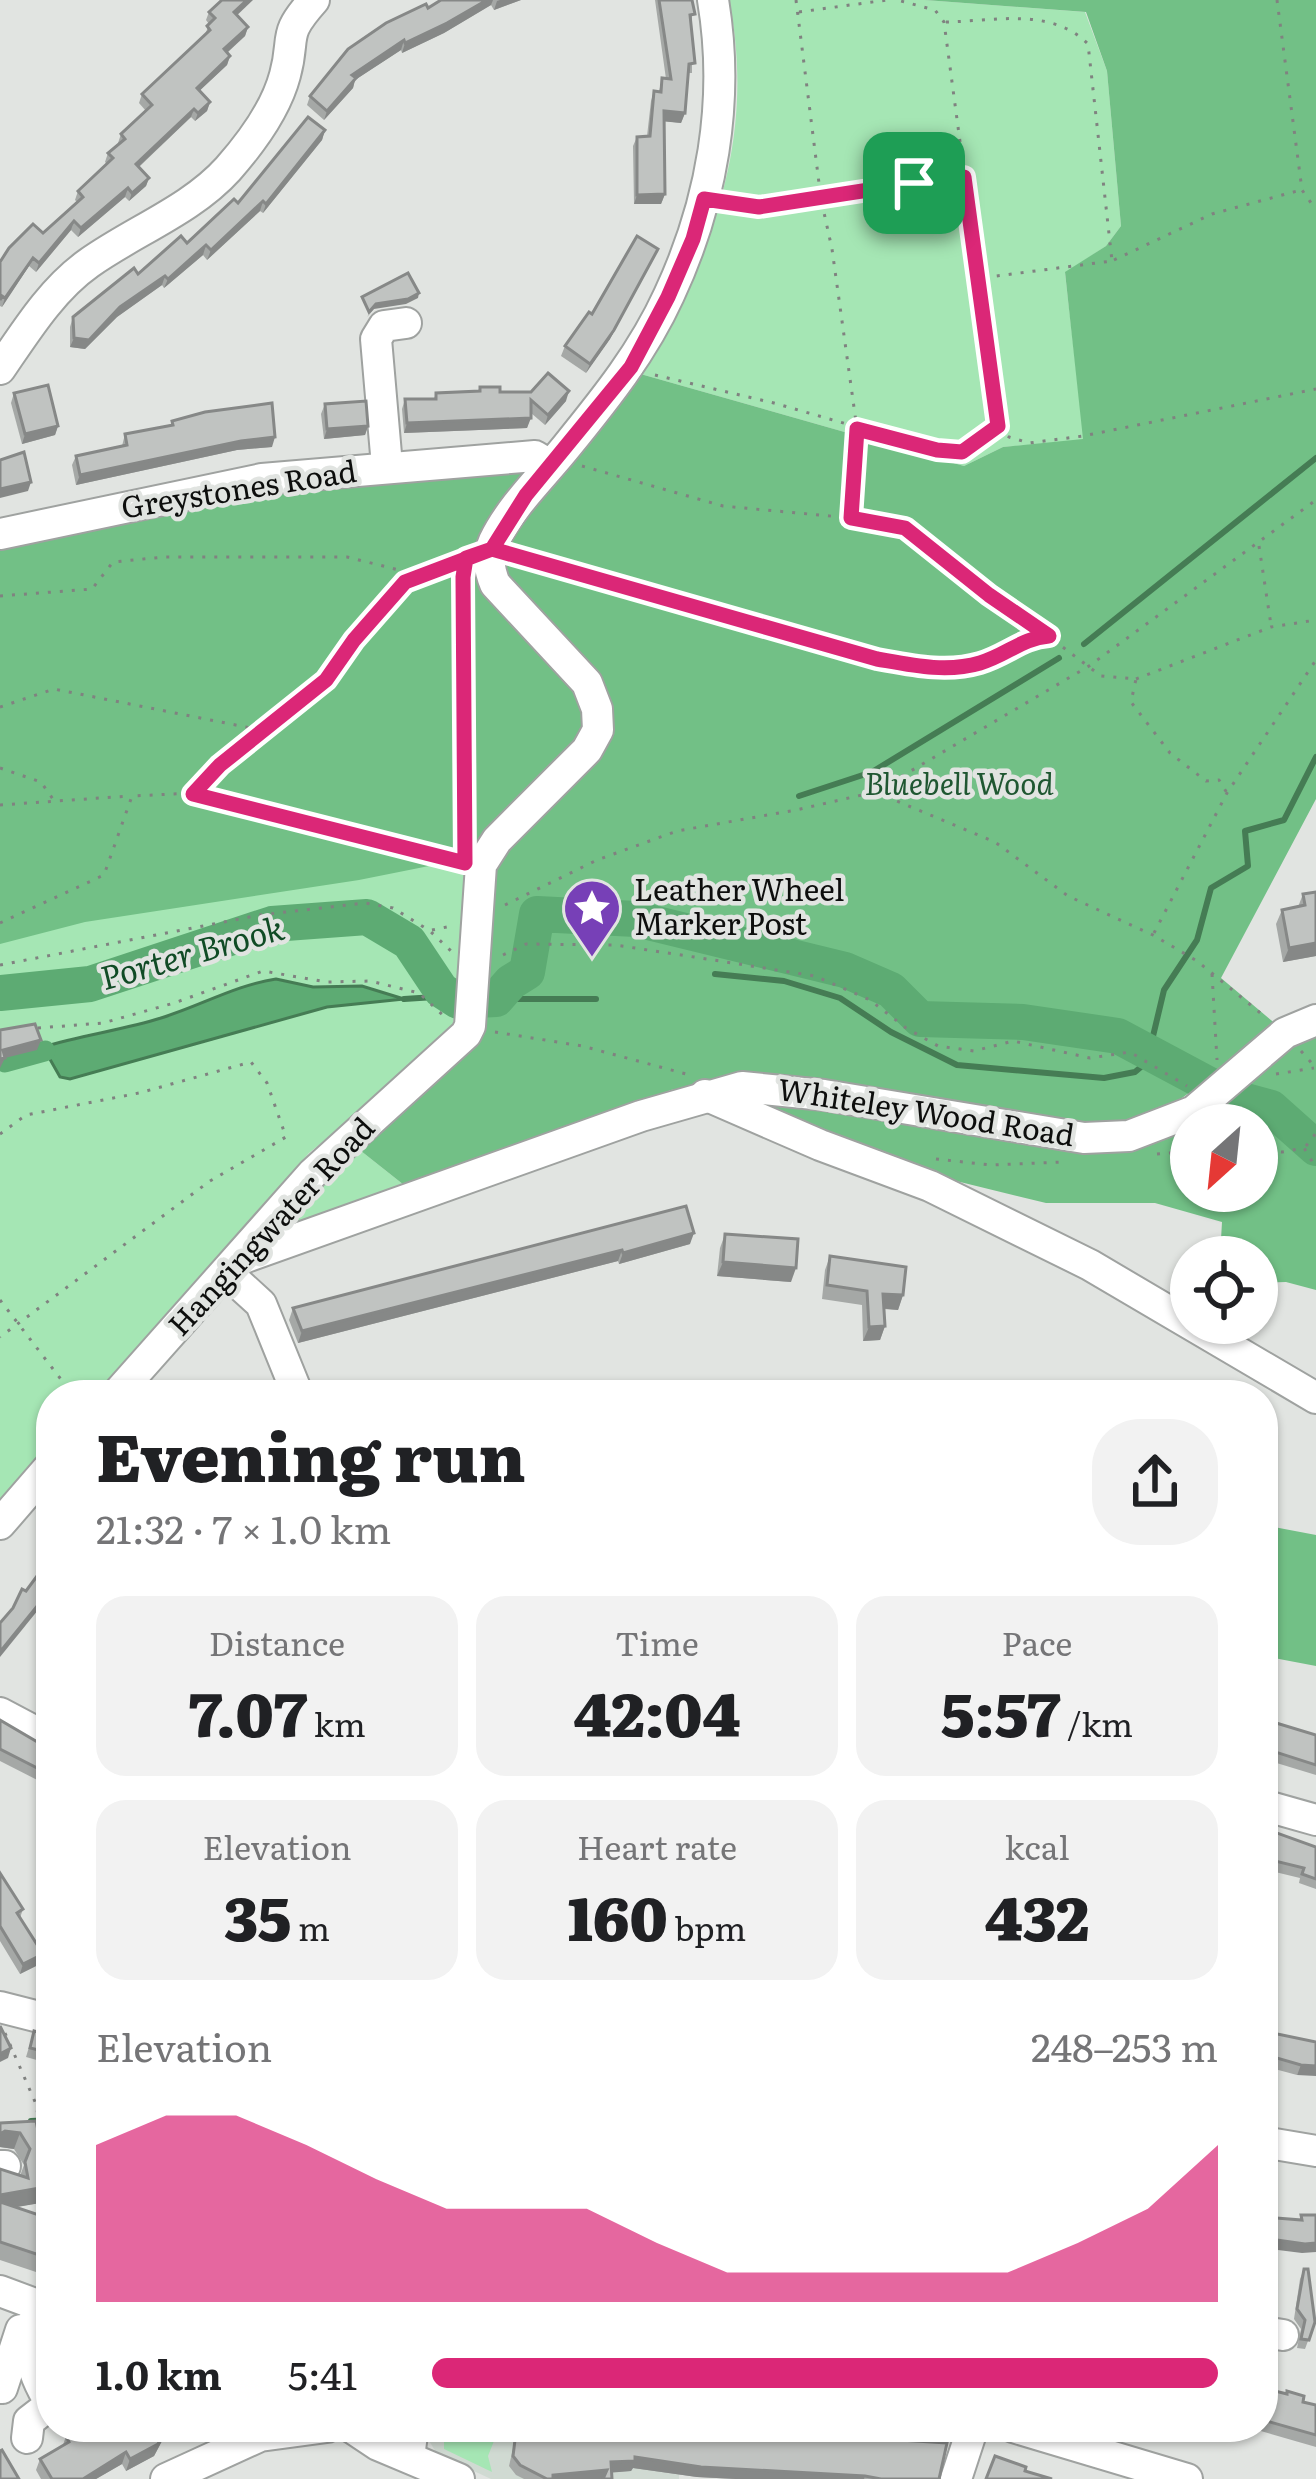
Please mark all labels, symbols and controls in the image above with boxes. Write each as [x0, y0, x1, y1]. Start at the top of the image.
pin [863, 132, 965, 234]
icon: arrive [881, 150, 947, 216]
street label: Greystones Road [118, 447, 359, 527]
park label: Bluebell Wood [864, 760, 1054, 804]
place label: Leather Wheel Marker Post [634, 866, 844, 944]
place icon: Leather Wheel Marker Post [561, 877, 623, 959]
water label: Porter Brook [94, 901, 289, 1000]
street label: Whiteley Wood Road [775, 1065, 1078, 1155]
north arrow [1170, 1104, 1278, 1212]
map controls [1170, 1104, 1278, 1344]
street label: Hangingwater Road [156, 1106, 383, 1344]
button: locate [1170, 1236, 1278, 1344]
text: Evening run [96, 1404, 526, 1502]
button: share [1092, 1419, 1218, 1545]
text: 21:32 · 7 × 1.0 km [96, 1498, 391, 1556]
text: Distance [209, 1617, 345, 1666]
text: Time [615, 1617, 699, 1666]
text: Pace [1002, 1617, 1072, 1666]
text: 7.07 [188, 1666, 307, 1755]
text: 42:04 [573, 1666, 741, 1755]
text: 5:57 [941, 1666, 1060, 1755]
text: km [307, 1698, 366, 1747]
text: /km [1060, 1698, 1133, 1747]
text: Elevation [202, 1821, 352, 1870]
text: Heart rate [577, 1821, 737, 1870]
text: kcal [1004, 1821, 1070, 1870]
text: 35 [224, 1870, 292, 1959]
text: 160 [568, 1870, 668, 1959]
text: 432 [985, 1870, 1089, 1959]
text: m [292, 1902, 330, 1951]
text: bpm [668, 1902, 746, 1951]
text: Elevation [96, 2016, 272, 2074]
text: 248–253 m [1031, 2016, 1218, 2074]
text: 1.0 km [96, 2344, 222, 2402]
text: 5:41 [288, 2344, 357, 2402]

